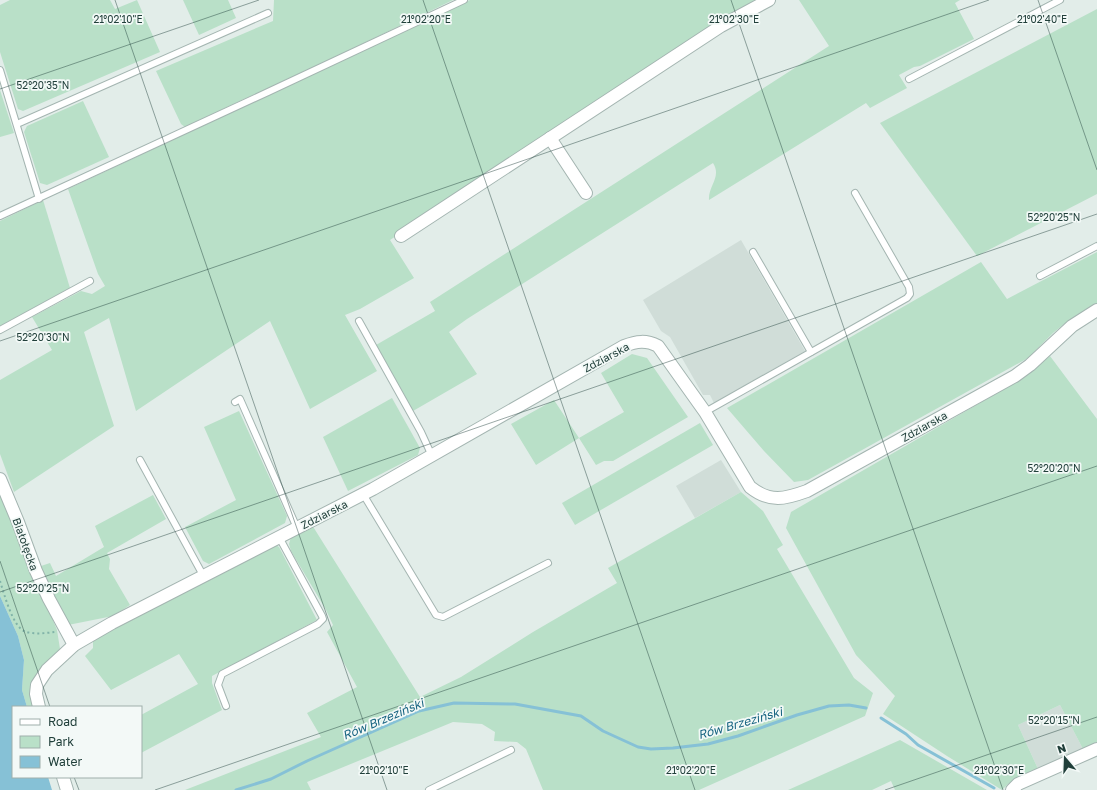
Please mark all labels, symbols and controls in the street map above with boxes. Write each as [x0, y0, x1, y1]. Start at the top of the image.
text: 21°02'10"E [94, 13, 143, 25]
text: 21°02'20"E [401, 13, 451, 25]
text: 21°02'30"E [709, 13, 759, 25]
text: 21°02'40"E [1017, 13, 1067, 25]
text: 52°20'35"N [17, 79, 69, 91]
text: 52°20'25"N [1028, 211, 1080, 223]
text: 52°20'30"N [16, 331, 70, 343]
street label: Zdziarska [581, 339, 631, 375]
street label: Zdziarska [899, 408, 949, 444]
text: 52°20'20"N [1027, 462, 1081, 474]
street label: Zdziarska [299, 497, 349, 531]
street label: Białołęcka [10, 516, 42, 572]
text: 52°20'25"N [17, 582, 69, 594]
water label: Rów Brzeziński [340, 694, 428, 743]
water label: Rów Brzeziński [696, 703, 786, 742]
legend [12, 706, 142, 778]
text: Road [48, 714, 77, 729]
text: 52°20'15"N [1028, 714, 1080, 726]
text: Park [48, 734, 74, 749]
north arrow [1045, 738, 1085, 778]
text: N [1056, 741, 1068, 756]
text: Water [48, 754, 82, 769]
text: 21°02'10"E [360, 764, 409, 776]
text: 21°02'20"E [666, 764, 716, 776]
text: 21°02'30"E [974, 764, 1024, 776]

